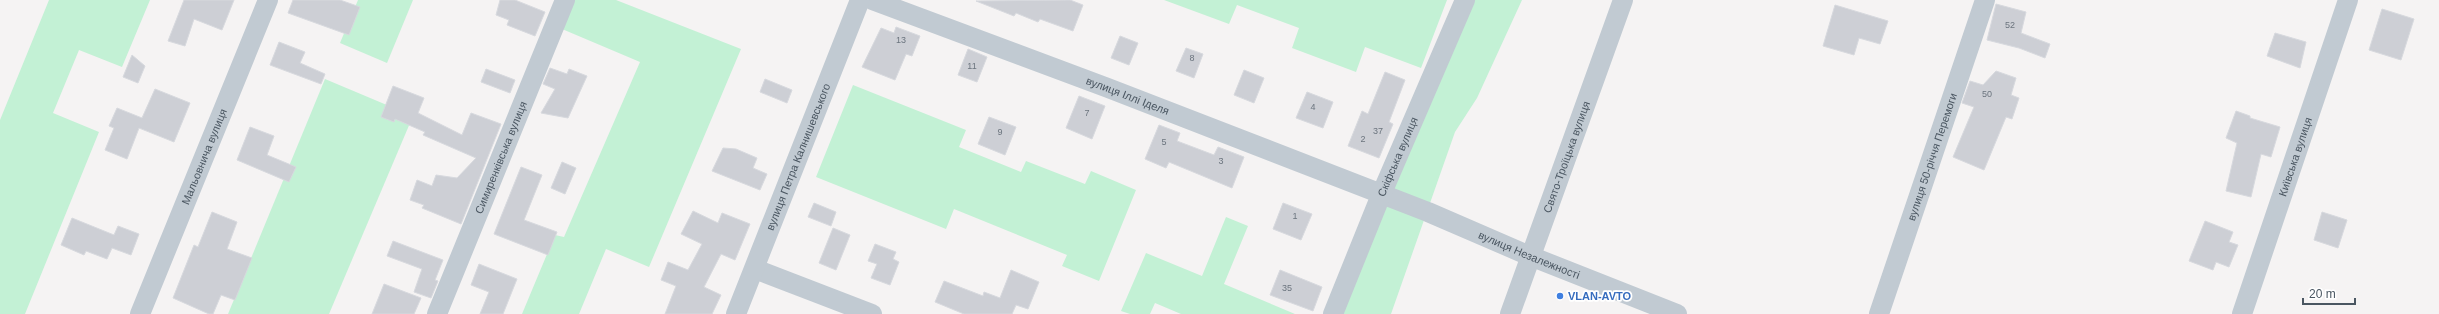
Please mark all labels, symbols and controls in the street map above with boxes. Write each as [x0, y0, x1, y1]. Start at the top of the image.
house number: 52 [2005, 20, 2015, 30]
house number: 13 [896, 35, 906, 45]
house number: 8 [1189, 53, 1195, 63]
house number: 11 [967, 61, 977, 71]
street label: вулиця Іллі Іделя [1085, 74, 1171, 117]
street label: вулиця Петра Калнишевського [764, 82, 832, 232]
house number: 50 [1982, 89, 1992, 99]
street label: вулиця 50-річчя Перемоги [1905, 91, 1959, 222]
street label: Симиренківська вулиця [473, 99, 529, 216]
street label: Свято-Троїцька вулиця [1541, 99, 1592, 214]
house number: 4 [1310, 102, 1316, 112]
street label: Мальовнича вулиця [179, 107, 229, 206]
house number: 7 [1084, 108, 1090, 118]
street label: Скіфська вулиця [1375, 115, 1420, 198]
street label: Київська вулиця [2276, 116, 2314, 198]
house number: 37 [1373, 126, 1383, 136]
house number: 9 [997, 127, 1003, 137]
house number: 2 [1360, 134, 1366, 144]
house number: 5 [1161, 137, 1167, 147]
house number: 3 [1218, 156, 1224, 166]
house number: 1 [1292, 211, 1298, 221]
street label: вулиця Незалежності [1477, 228, 1582, 281]
scale bar [2303, 280, 2355, 306]
house number: 35 [1282, 283, 1292, 293]
text: 20 m [2309, 287, 2336, 301]
place label: VLAN-AVTO [1568, 290, 1632, 302]
marker: VLAN-AVTO [1555, 291, 1565, 301]

